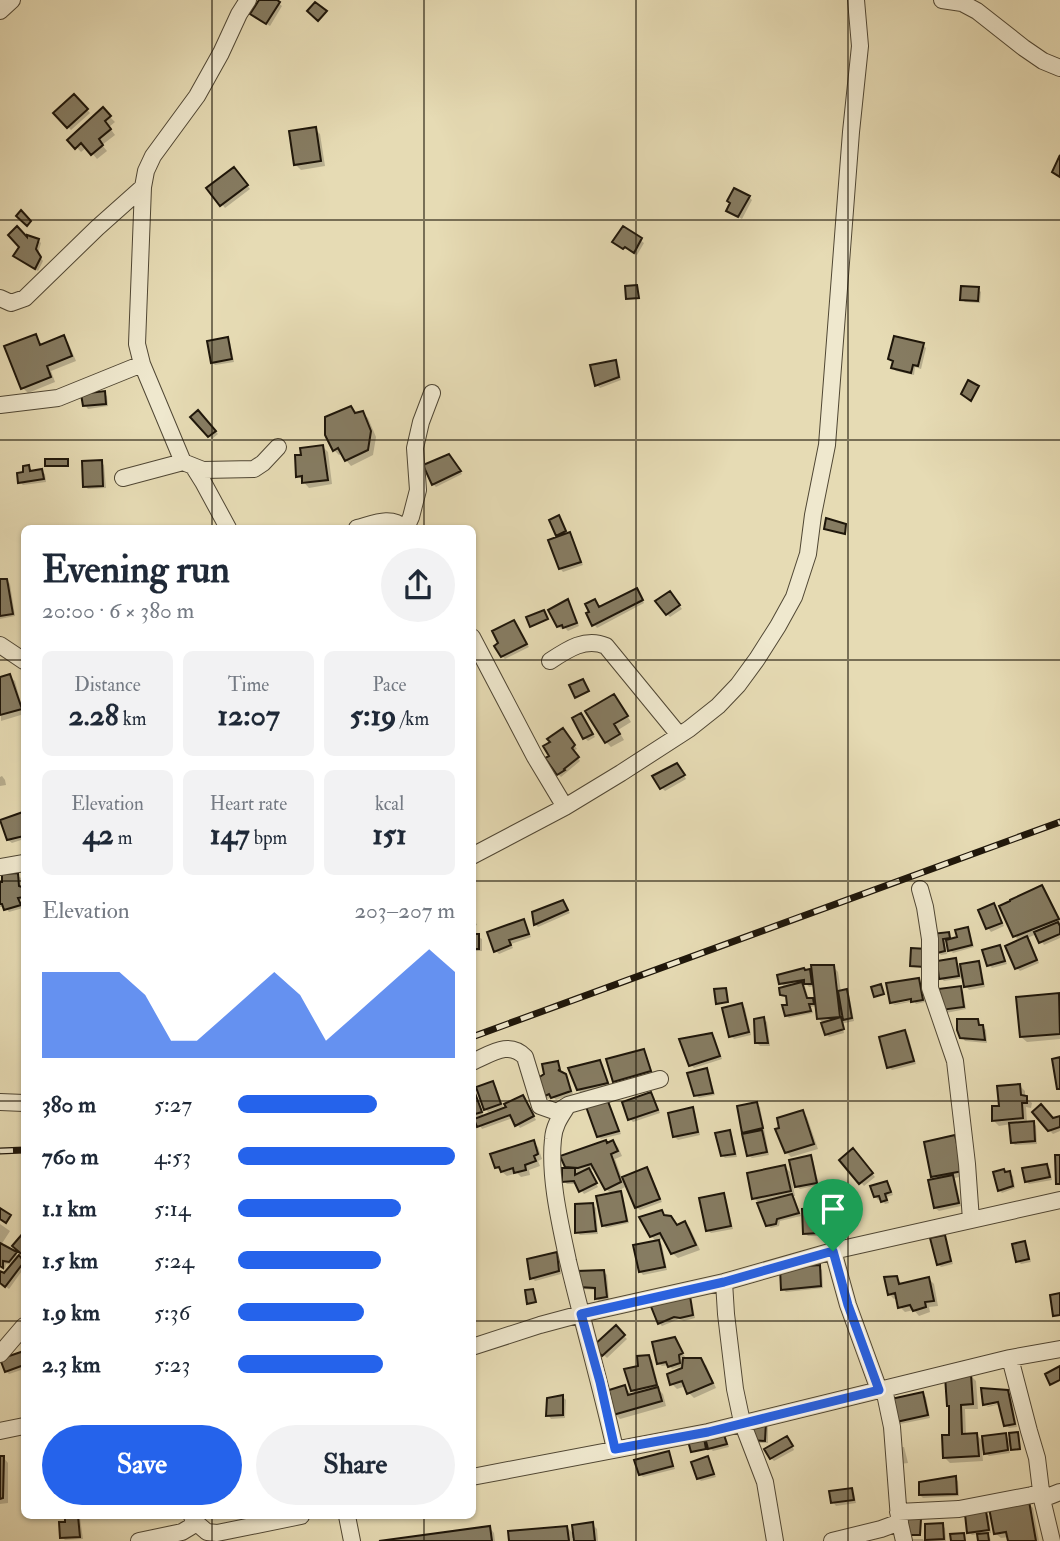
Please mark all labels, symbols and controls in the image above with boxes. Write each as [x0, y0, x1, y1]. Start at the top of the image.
text: Evening run [42, 546, 230, 594]
button: share [381, 548, 455, 622]
text: 20:00 · 6 × 380 m [42, 596, 194, 625]
text: Distance [74, 673, 141, 697]
text: Time [228, 673, 269, 697]
text: Pace [372, 673, 407, 697]
text: 2.28 [68, 697, 119, 734]
text: 12:07 [217, 697, 280, 734]
text: 5:19 [350, 697, 396, 734]
text: km [119, 707, 147, 731]
text: /km [396, 707, 429, 731]
text: Elevation [71, 792, 144, 816]
text: Heart rate [210, 792, 287, 816]
text: kcal [375, 792, 404, 816]
text: 42 [82, 816, 114, 853]
text: 147 [210, 816, 250, 853]
text: 151 [372, 816, 407, 853]
text: m [114, 826, 133, 850]
text: bpm [250, 826, 287, 850]
text: Elevation [42, 896, 130, 925]
text: 203–207 m [354, 896, 455, 925]
text: 380 m [42, 1090, 96, 1119]
text: 5:27 [154, 1090, 192, 1119]
text: 760 m [42, 1142, 99, 1171]
text: 4:53 [154, 1142, 191, 1171]
pin [803, 1179, 863, 1251]
icon: arrive [814, 1190, 852, 1228]
text: 1.1 km [42, 1194, 97, 1223]
text: 5:14 [154, 1194, 190, 1223]
text: 1.5 km [42, 1246, 98, 1275]
text: 5:24 [154, 1246, 194, 1275]
text: 1.9 km [42, 1298, 100, 1327]
text: 5:36 [154, 1298, 190, 1327]
text: 2.3 km [42, 1350, 101, 1379]
text: 5:23 [154, 1350, 190, 1379]
button: Save [42, 1425, 242, 1505]
button: Share [256, 1425, 455, 1505]

